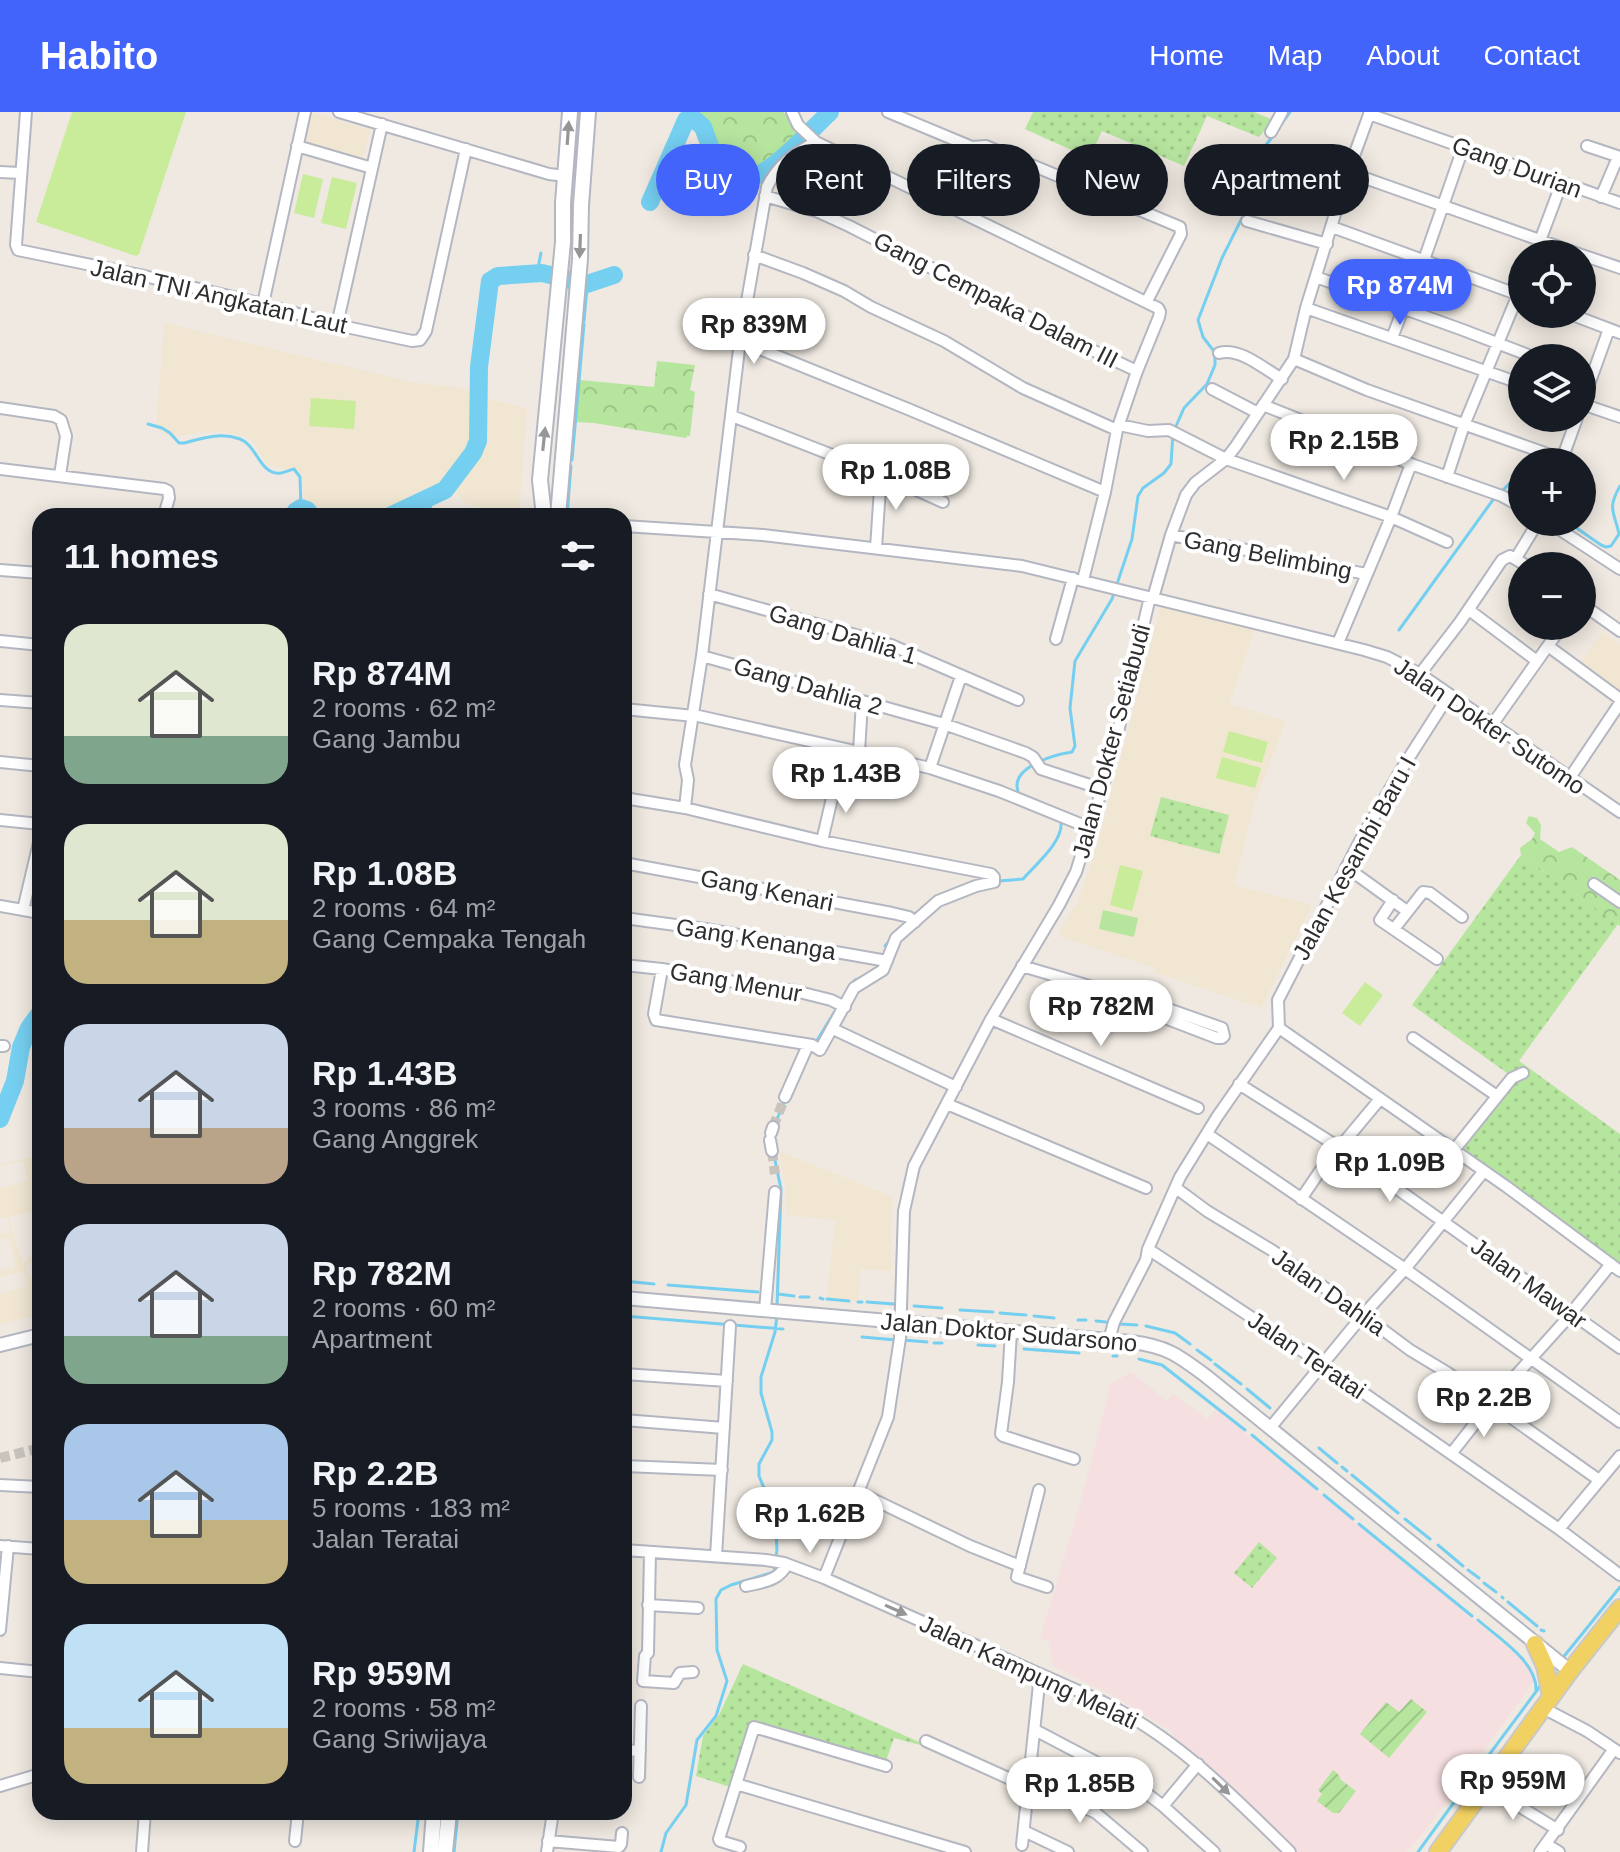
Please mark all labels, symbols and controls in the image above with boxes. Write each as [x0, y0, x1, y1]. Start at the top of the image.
text: Habito [40, 35, 158, 77]
text: Home [1149, 40, 1224, 71]
text: Map [1268, 40, 1322, 71]
text: About [1366, 40, 1440, 71]
text: Contact [1484, 40, 1580, 71]
one-way arrow [562, 120, 575, 145]
street label: Gang Durian [1448, 131, 1586, 203]
chip: Buy [656, 144, 760, 216]
chip: Rent [776, 144, 891, 216]
chip: Filters [907, 144, 1040, 216]
chip: New [1056, 144, 1168, 216]
chip: Apartment [1184, 144, 1369, 216]
street label: Gang Cempaka Dalam III [869, 227, 1123, 373]
one-way arrow [574, 234, 587, 259]
map controls [1508, 240, 1596, 640]
button: locate [1508, 240, 1596, 328]
street label: Jalan TNI Angkatan Laut [88, 253, 350, 339]
pin: Rp 874M [1326, 259, 1474, 327]
text: Rp 874M [1347, 270, 1453, 300]
pin: Rp 839M [680, 298, 828, 366]
text: Rp 839M [701, 309, 807, 339]
button: layers [1508, 344, 1596, 432]
pin: Rp 2.15B [1261, 414, 1427, 482]
text: Rp 2.15B [1288, 425, 1400, 455]
one-way arrow [537, 426, 550, 451]
pin: Rp 1.08B [813, 444, 979, 512]
button: + [1508, 448, 1596, 536]
text: Rp 1.08B [840, 455, 952, 485]
street label: Gang Belimbing [1182, 525, 1354, 585]
icon: filters [556, 534, 600, 578]
text: 11 homes [64, 537, 219, 575]
button: − [1508, 552, 1596, 640]
street label: Gang Dahlia 1 [766, 599, 920, 669]
street label: Jalan Dokter Setiabudi [1067, 621, 1155, 861]
street label: Gang Dahlia 2 [731, 652, 885, 720]
street label: Jalan Dokter Sutomo [1390, 652, 1590, 800]
text: Rp 874M [312, 654, 452, 692]
icon: home [128, 656, 224, 752]
text: 2 rooms · 62 m² [312, 693, 496, 723]
text: Gang Jambu [312, 724, 461, 754]
pin: Rp 1.43B [763, 747, 929, 815]
street label: Jalan Kesambi Baru I [1287, 752, 1421, 964]
text: Rp 1.43B [790, 758, 902, 788]
text: Rp 1.08B [312, 854, 458, 892]
icon: home [128, 856, 224, 952]
street label: Gang Kenari [698, 864, 836, 916]
text: 2 rooms · 64 m² [312, 893, 496, 923]
street label: Gang Kenanga [674, 913, 838, 965]
text: Gang Cempaka Tengah [312, 924, 586, 954]
street label: Gang Menur [668, 957, 804, 1007]
pin: Rp 782M [1027, 980, 1175, 1048]
text: Rp 782M [1048, 991, 1154, 1021]
text: Rp 1.43B [312, 1054, 458, 1092]
icon: home [128, 1056, 224, 1152]
text: 3 rooms · 86 m² [312, 1093, 496, 1123]
text: Gang Anggrek [312, 1124, 478, 1154]
pin: Rp 1.09B [1307, 1136, 1473, 1204]
text: Rp 1.09B [1334, 1147, 1446, 1177]
street label: Jalan Mawar [1466, 1232, 1592, 1334]
street label: Jalan Dahlia [1267, 1243, 1391, 1341]
text: Rp 782M [312, 1254, 452, 1292]
icon: home [128, 1256, 224, 1352]
text: 2 rooms · 60 m² [312, 1293, 496, 1323]
street label: Jalan Teratai [1243, 1306, 1371, 1404]
street label: Jalan Doktor Sudarsono [880, 1307, 1138, 1357]
text: Apartment [312, 1324, 432, 1354]
pin: Rp 2.2B [1410, 1371, 1558, 1439]
text: Rp 2.2B [1436, 1382, 1532, 1412]
text: Rp 2.2B [312, 1454, 439, 1492]
icon: home [128, 1456, 224, 1552]
pin: Rp 1.62B [727, 1487, 893, 1555]
text: 5 rooms · 183 m² [312, 1493, 510, 1523]
text: Rp 1.62B [754, 1498, 866, 1528]
text: Jalan Teratai [312, 1524, 459, 1554]
one-way arrow [884, 1604, 907, 1617]
street label: Jalan Kampung Melati [916, 1610, 1142, 1734]
text: Rp 959M [312, 1654, 452, 1692]
icon: home [128, 1656, 224, 1752]
text: 2 rooms · 58 m² [312, 1693, 496, 1723]
text: Gang Sriwijaya [312, 1724, 487, 1754]
pin: Rp 959M [1439, 1754, 1587, 1822]
pin: Rp 1.85B [997, 1757, 1163, 1825]
text: Rp 959M [1460, 1765, 1566, 1795]
text: Rp 1.85B [1024, 1768, 1136, 1798]
one-way arrow [1211, 1776, 1230, 1794]

